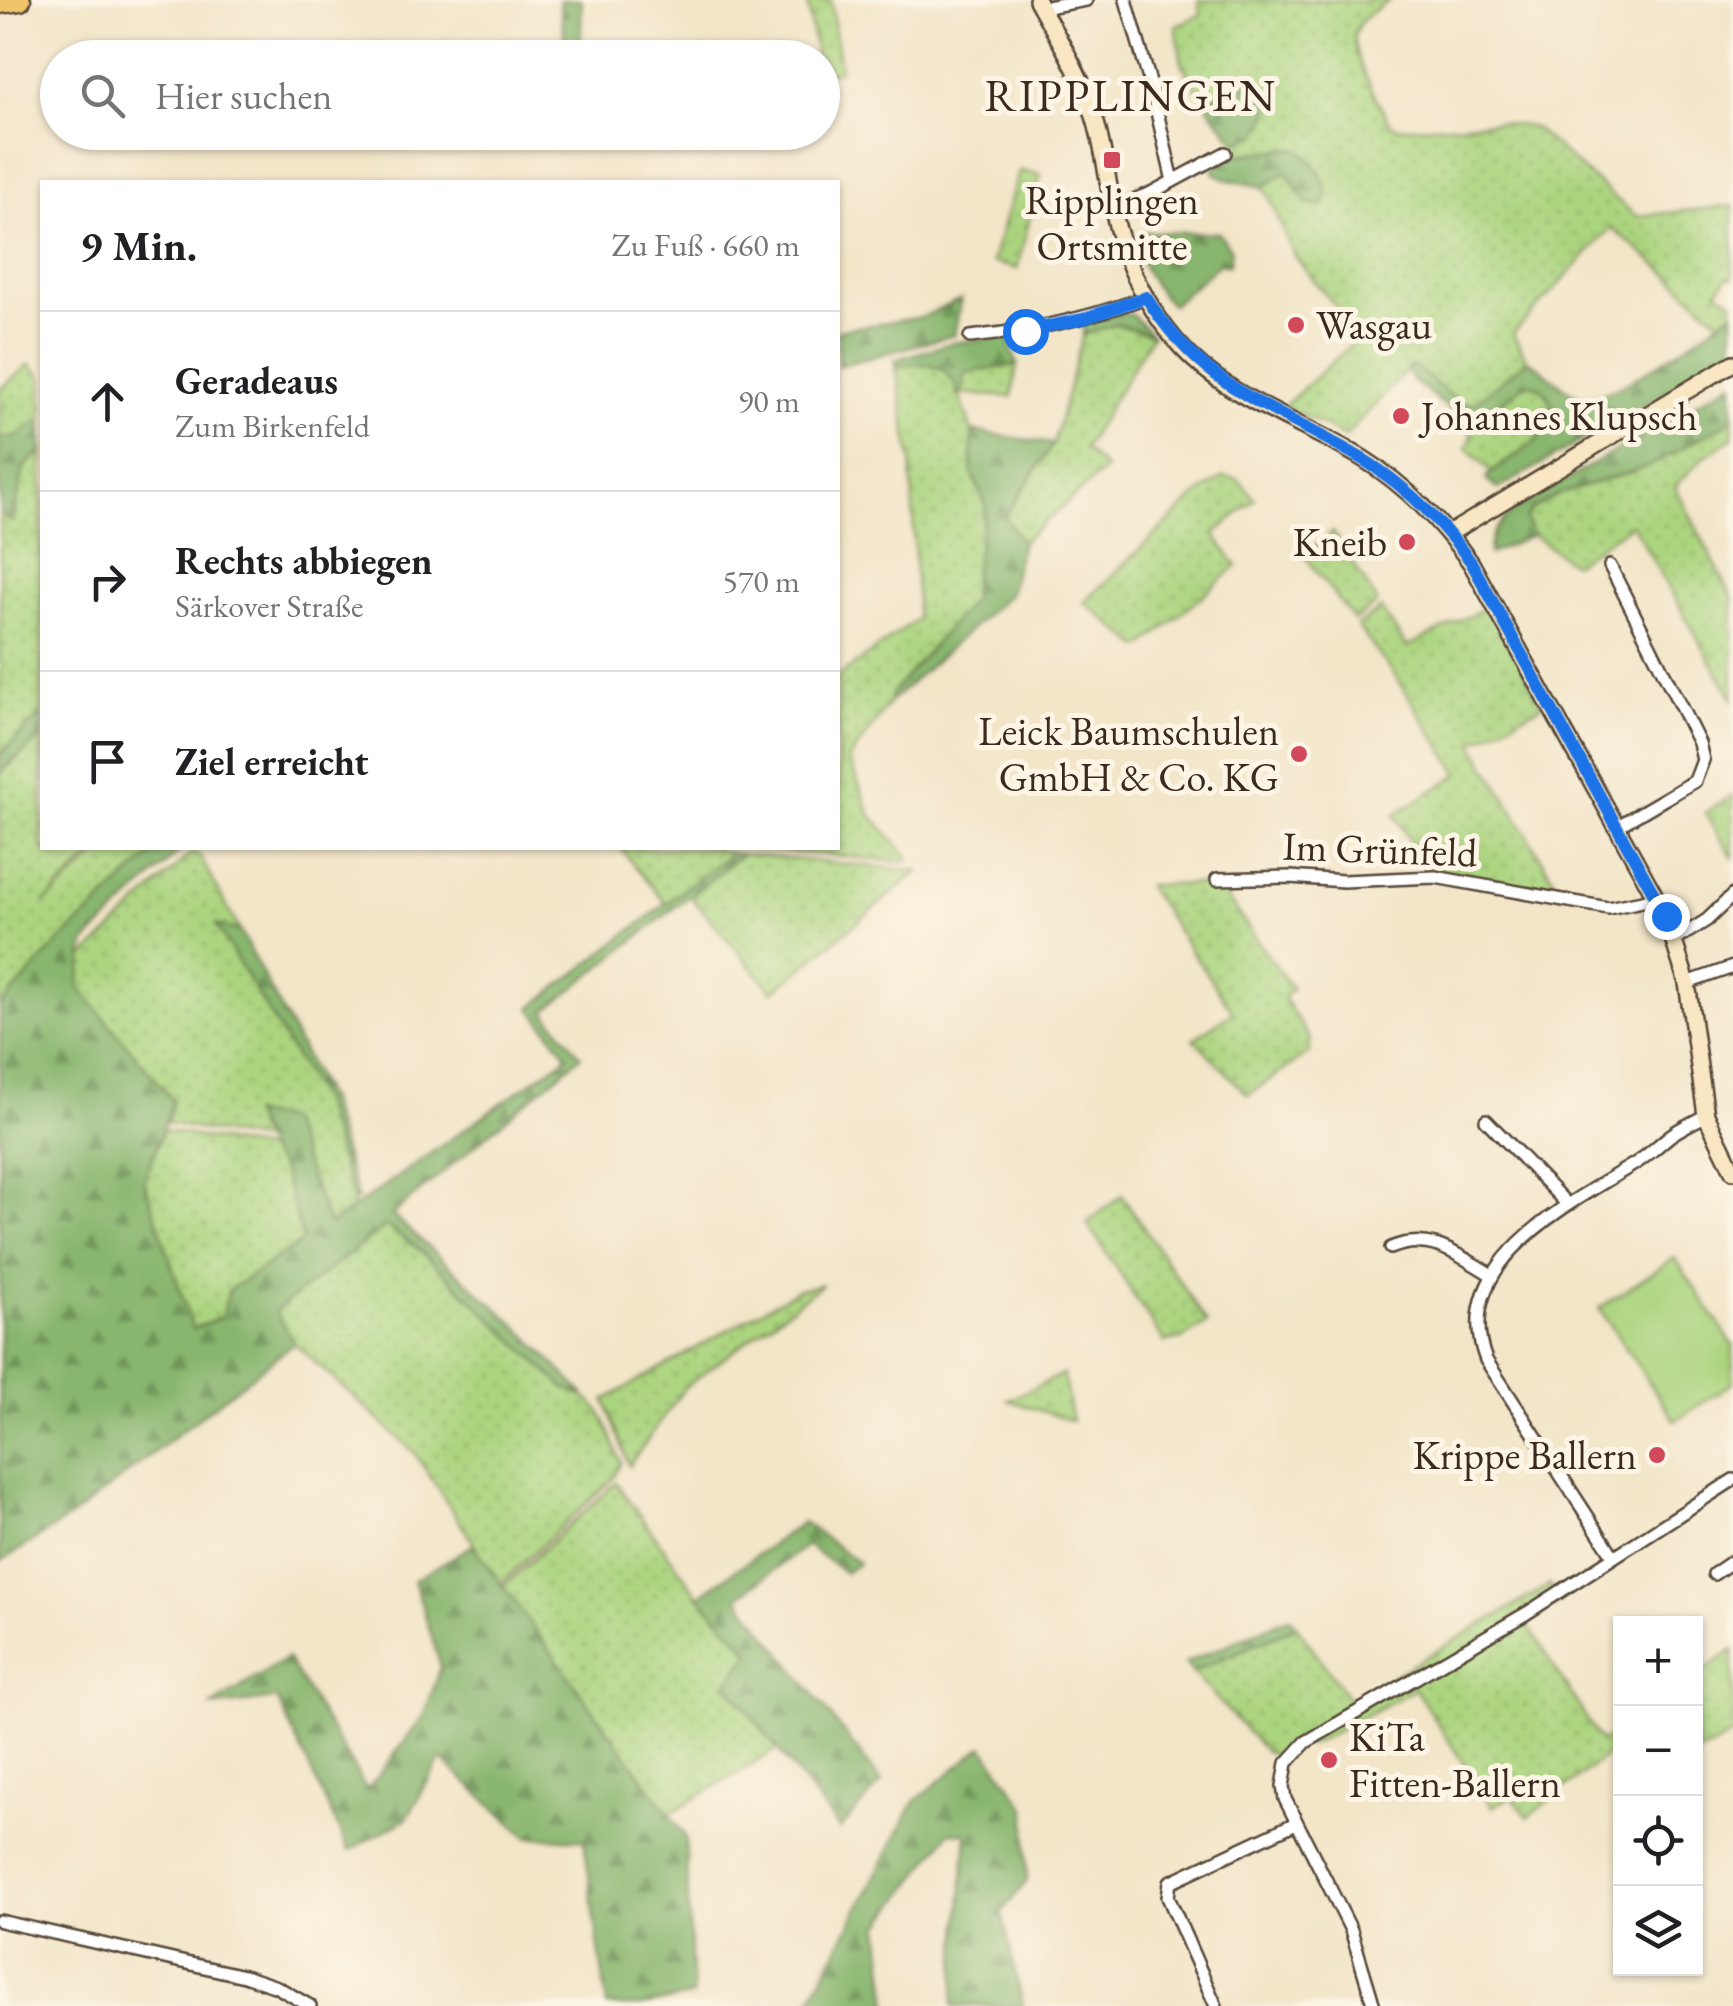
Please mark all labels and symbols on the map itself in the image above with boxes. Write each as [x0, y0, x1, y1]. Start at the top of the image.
district label: RIPPLINGEN [984, 66, 1278, 124]
marker: Ripplingen Ortsmitte [1101, 149, 1123, 171]
place label: Ripplingen Ortsmitte [1025, 174, 1199, 272]
place label: Wasgau [1316, 299, 1432, 351]
route start [1003, 309, 1049, 355]
marker: Wasgau [1285, 314, 1307, 336]
place label: Johannes Klupsch [1418, 390, 1698, 442]
marker: Johannes Klupsch [1390, 405, 1412, 427]
place label: Kneib [1293, 516, 1387, 568]
marker: Kneib [1396, 531, 1418, 553]
place label: Leick Baumschulen GmbH & Co. KG [978, 705, 1279, 803]
marker: Leick Baumschulen GmbH & Co. KG [1288, 743, 1310, 765]
street label: Im Grünfeld [1282, 820, 1479, 878]
route end [1644, 894, 1690, 940]
place label: Krippe Ballern [1413, 1429, 1637, 1481]
marker: Krippe Ballern [1646, 1444, 1668, 1466]
place label: KiTa Fitten-Ballern [1349, 1711, 1561, 1809]
marker: KiTa Fitten-Ballern [1318, 1749, 1340, 1771]

